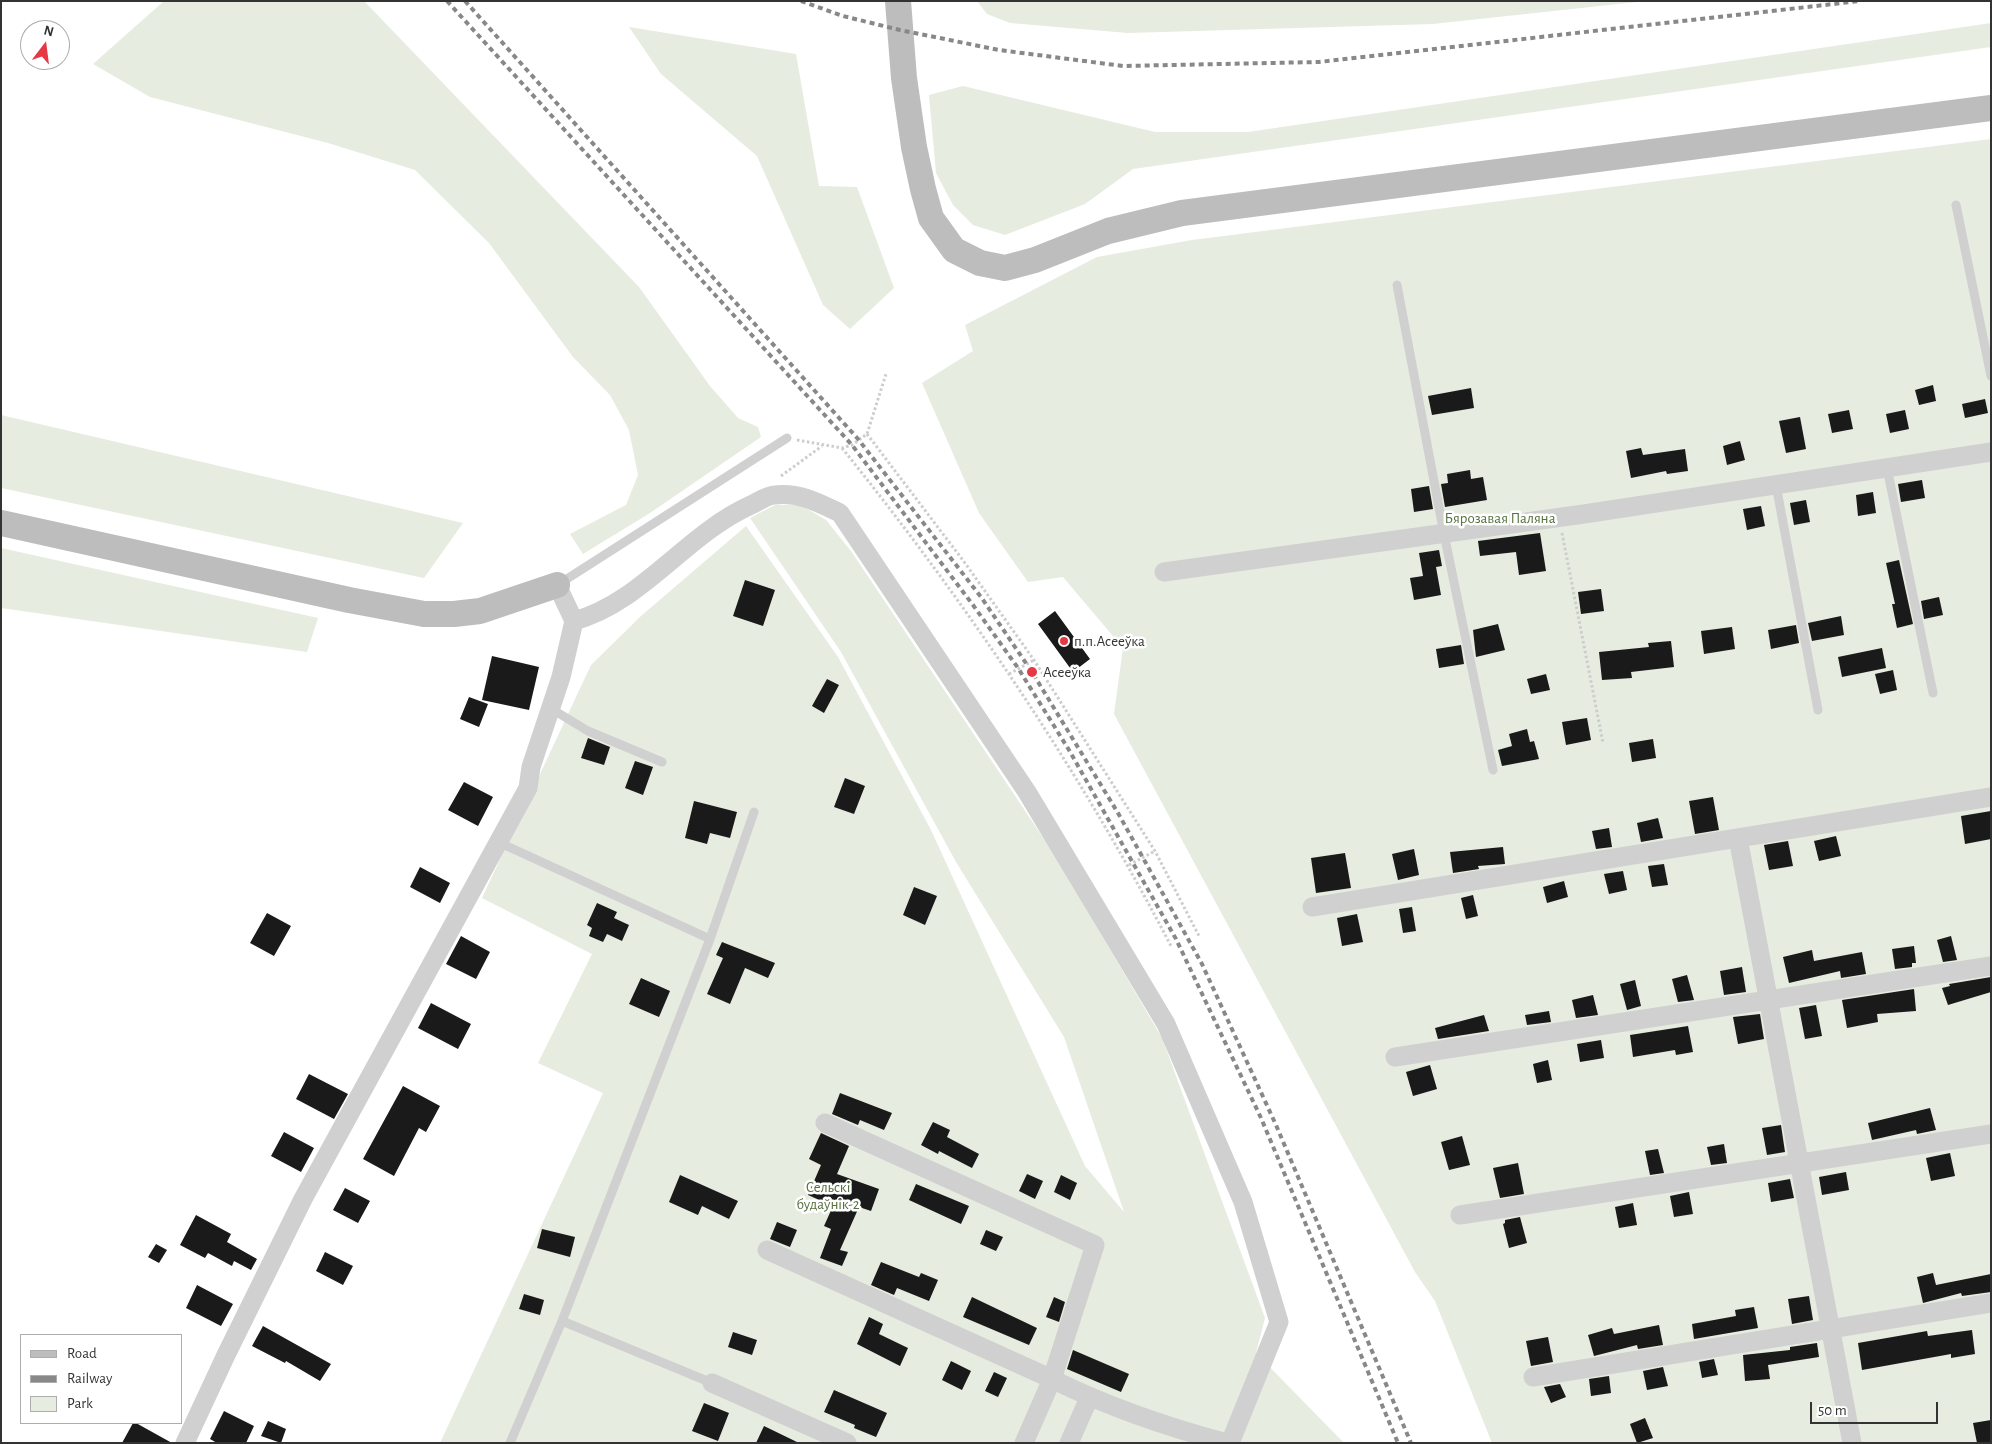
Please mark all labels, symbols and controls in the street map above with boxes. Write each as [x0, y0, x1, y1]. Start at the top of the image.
north arrow [20, 20, 70, 70]
text: N [42, 23, 55, 39]
park label: Бярозавая Паляна [1445, 509, 1555, 527]
place label: п.п.Асееўка [1074, 632, 1145, 650]
marker: п.п.Асееўка [1058, 635, 1070, 647]
place label: Асееўка [1043, 663, 1091, 681]
marker: Асееўка [1025, 665, 1039, 679]
park label: Сельскі будаўнік-2 [796, 1178, 860, 1213]
legend [20, 1334, 182, 1424]
text: Road [67, 1346, 97, 1361]
text: Railway [67, 1371, 112, 1386]
scale bar [1812, 1392, 1940, 1424]
text: Park [67, 1396, 93, 1411]
text: 50 m [1818, 1403, 1847, 1418]

